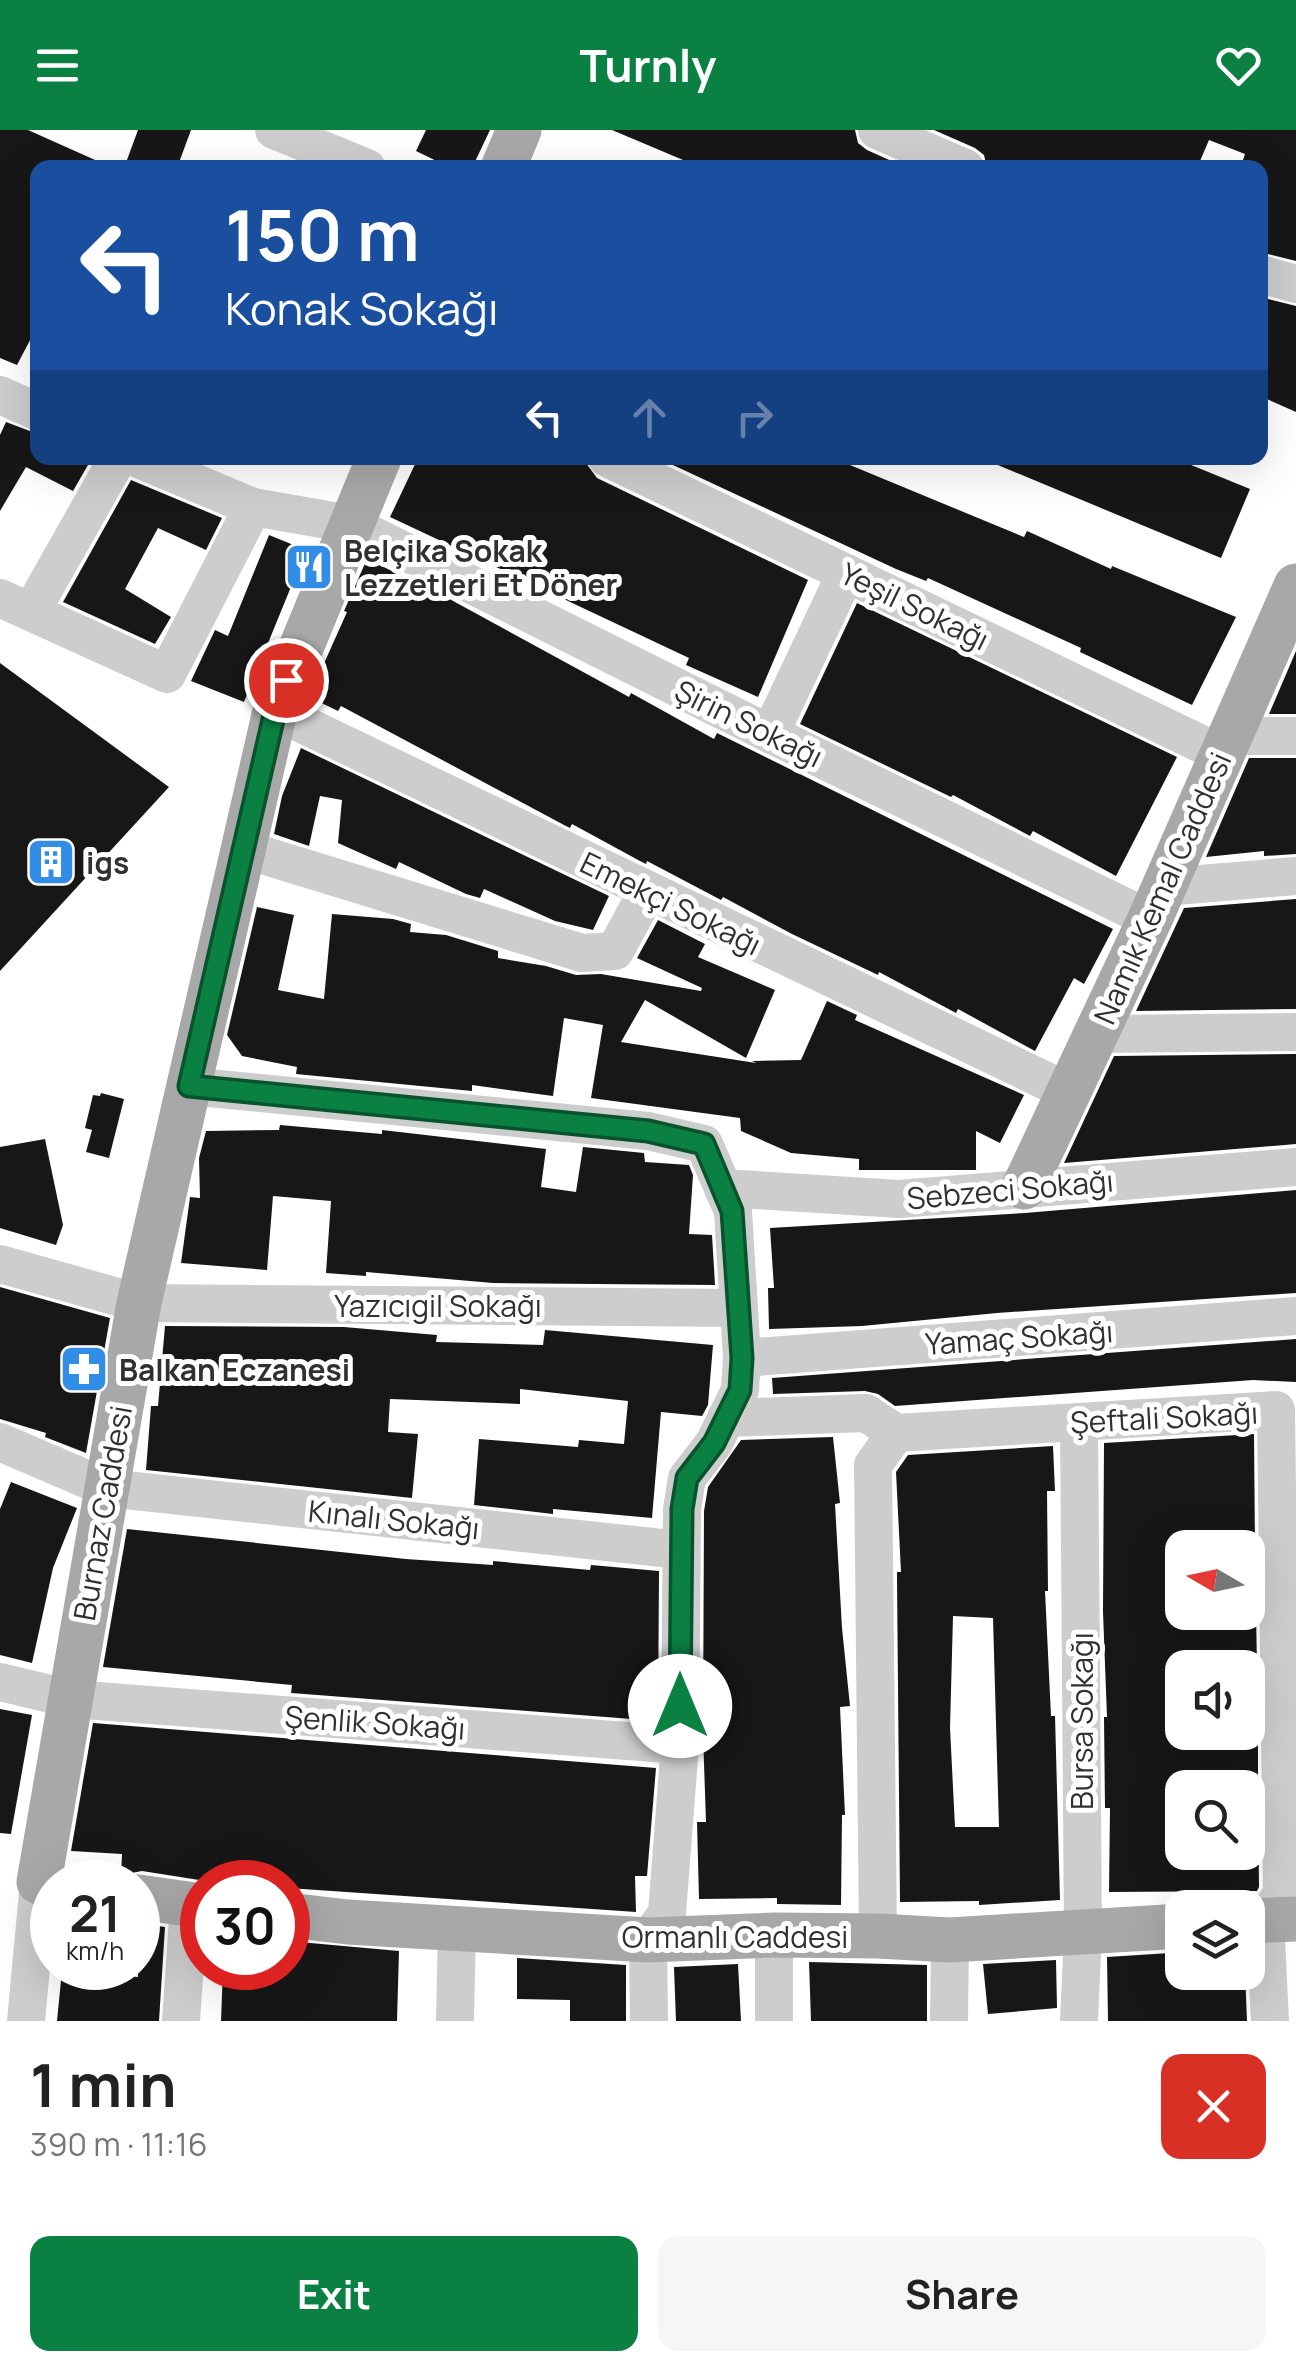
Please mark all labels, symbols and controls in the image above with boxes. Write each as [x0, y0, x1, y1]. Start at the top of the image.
text: Turnly [579, 34, 717, 96]
icon: menu [30, 38, 85, 93]
icon: heart [1211, 38, 1266, 93]
text: 150 m [225, 186, 420, 282]
icon: left [60, 200, 190, 330]
text: Konak Sokağı [225, 277, 498, 339]
icon: left [517, 390, 572, 445]
icon: ahead [622, 390, 677, 445]
icon: right [727, 390, 782, 445]
place label: Belçika Sokak Lezzetleri Et Döner [344, 530, 617, 605]
restaurant icon: Belçika Sokak Lezzetleri Et Döner [283, 541, 335, 593]
street label: Yeşil Sokağı [834, 552, 996, 660]
pin [244, 638, 329, 723]
icon: arrive [259, 653, 314, 708]
street label: Şirin Sokağı [668, 670, 830, 776]
street label: Namık Kemal Caddesi [1084, 746, 1240, 1030]
building icon: igs [25, 836, 77, 888]
place label: igs [86, 842, 129, 883]
street label: Emekçi Sokağı [574, 842, 768, 964]
street label: Sebzeci Sokağı [905, 1160, 1115, 1218]
street label: Yazıcıgil Sokağı [334, 1285, 542, 1326]
street label: Yamaç Sokağı [924, 1310, 1114, 1364]
pharmacy icon: Balkan Eczanesi [58, 1343, 110, 1395]
place label: Balkan Eczanesi [119, 1349, 350, 1390]
street label: Şeftali Sokağı [1069, 1392, 1259, 1442]
street label: Burnaz Caddesi [63, 1402, 141, 1624]
street label: Kınalı Sokağı [306, 1490, 482, 1548]
north arrow [1165, 1530, 1265, 1630]
map controls [1165, 1530, 1265, 1990]
street label: Bursa Sokağı [1061, 1632, 1102, 1810]
button: sound [1165, 1650, 1265, 1750]
position arrow [628, 1654, 732, 1758]
street label: Şenlik Sokağı [283, 1695, 467, 1749]
button: search [1165, 1770, 1265, 1870]
speed limit sign: 30 [180, 1860, 310, 1990]
text: 21 [69, 1879, 121, 1947]
button: layers [1165, 1890, 1265, 1990]
street label: Ormanlı Caddesi [622, 1916, 848, 1957]
text: km/h [66, 1933, 124, 1968]
text: 1 min [30, 2043, 177, 2125]
button: close [1161, 2054, 1266, 2159]
text: 390 m · 11:16 [30, 2122, 208, 2166]
button: Exit [30, 2236, 638, 2351]
button: Share [658, 2236, 1266, 2351]

